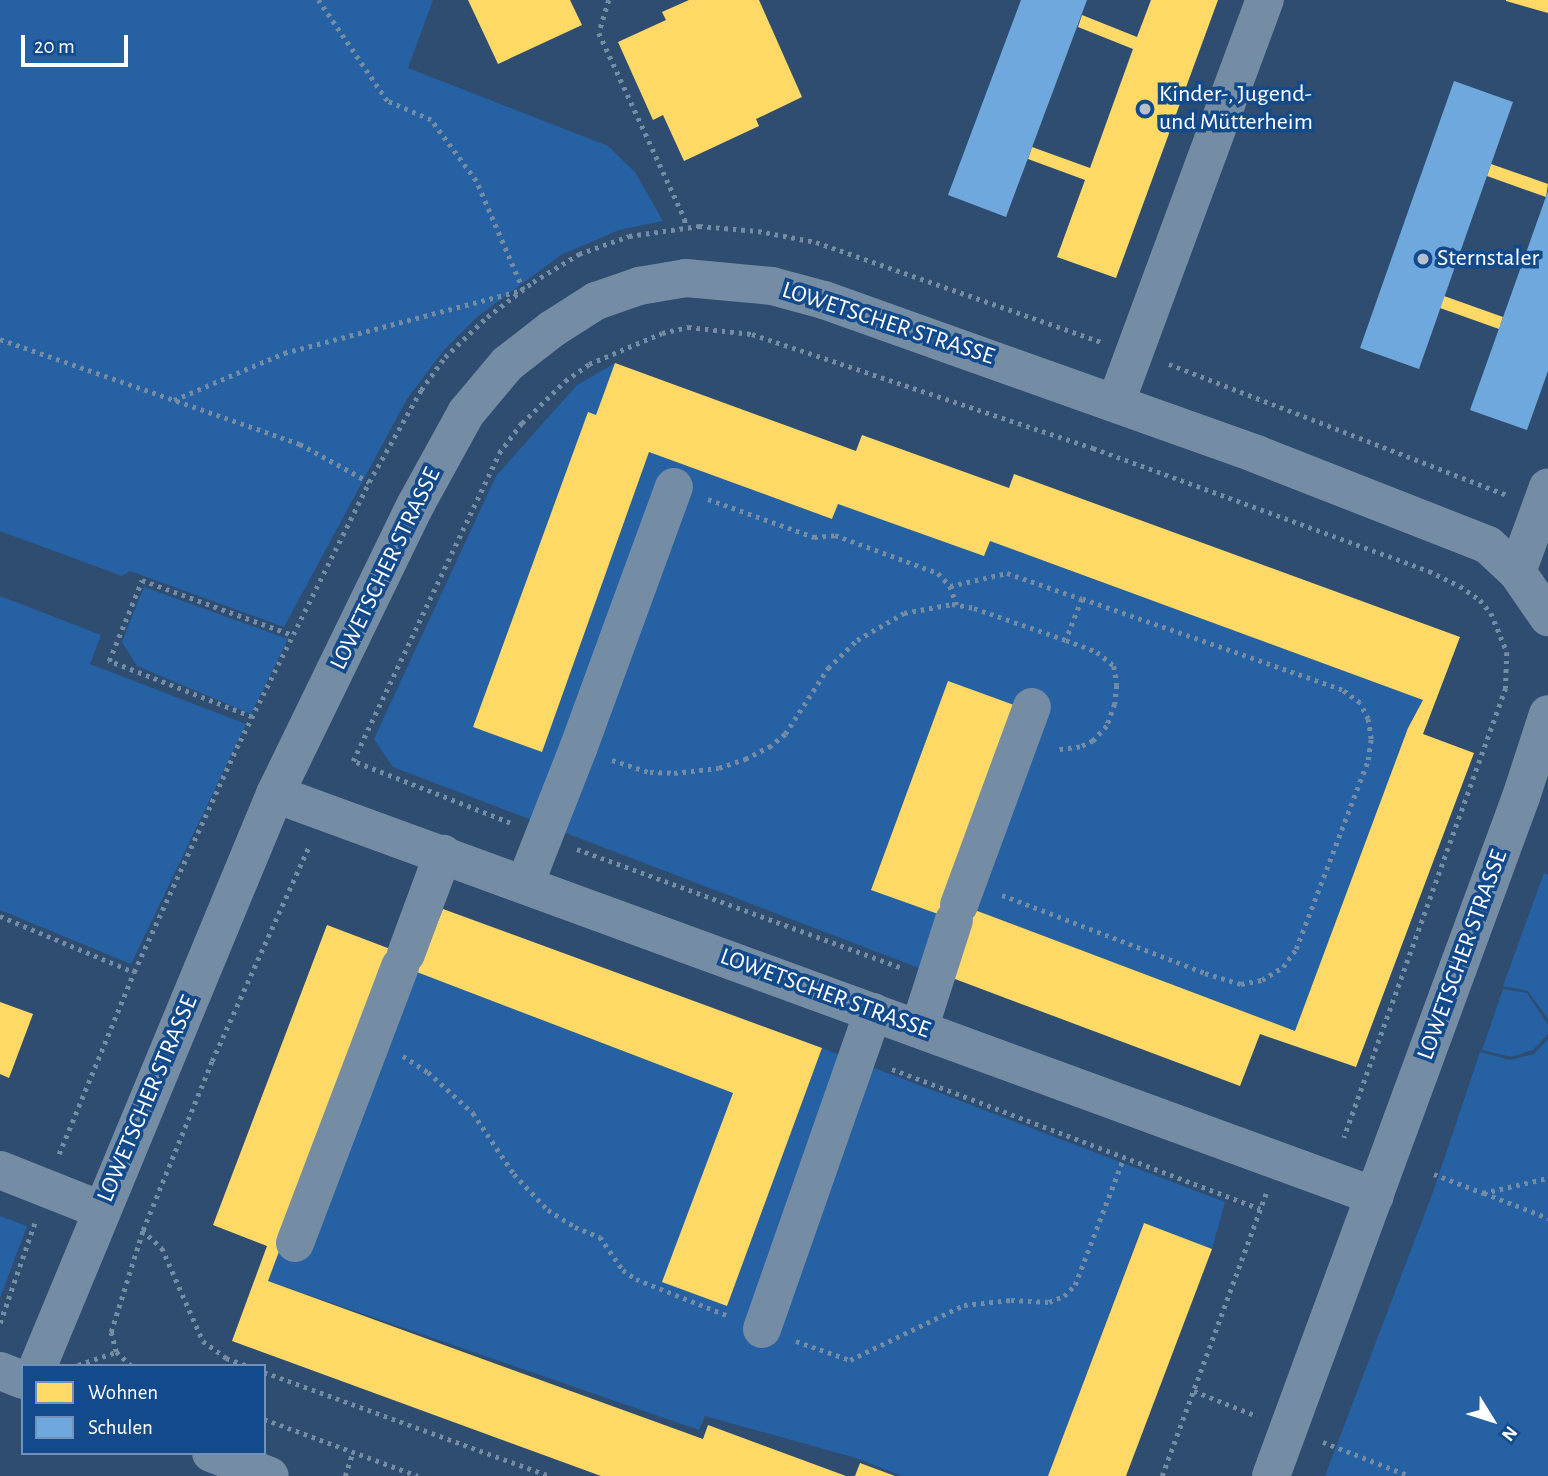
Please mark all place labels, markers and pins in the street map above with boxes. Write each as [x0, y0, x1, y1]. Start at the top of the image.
place label: Kinder-, Jugend- und Mütterheim [1159, 81, 1313, 137]
marker: Kinder-, Jugend- und Mütterheim [1137, 101, 1153, 117]
place label: Sternstaler [1437, 245, 1539, 273]
marker: Sternstaler [1415, 251, 1431, 267]

